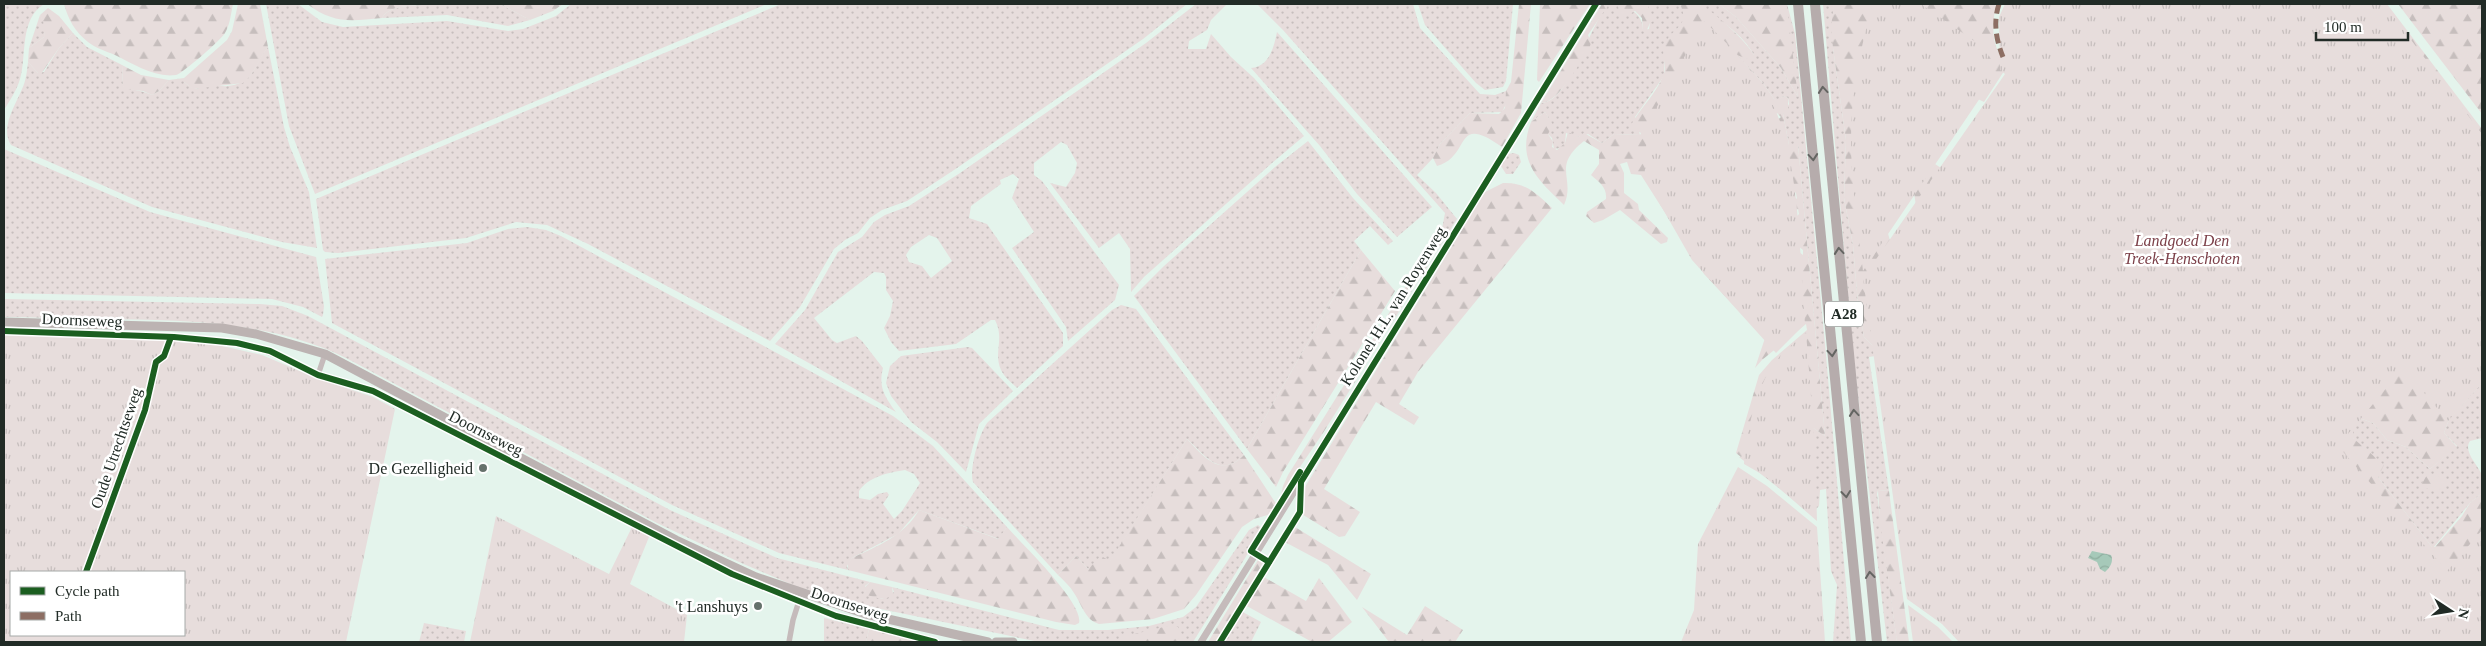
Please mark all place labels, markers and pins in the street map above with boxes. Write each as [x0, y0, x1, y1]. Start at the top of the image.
place label: De Gezelligheid [369, 460, 473, 478]
marker: De Gezelligheid [477, 462, 489, 474]
place label: 't Lanshuys [675, 598, 748, 616]
marker: 't Lanshuys [752, 600, 764, 612]

